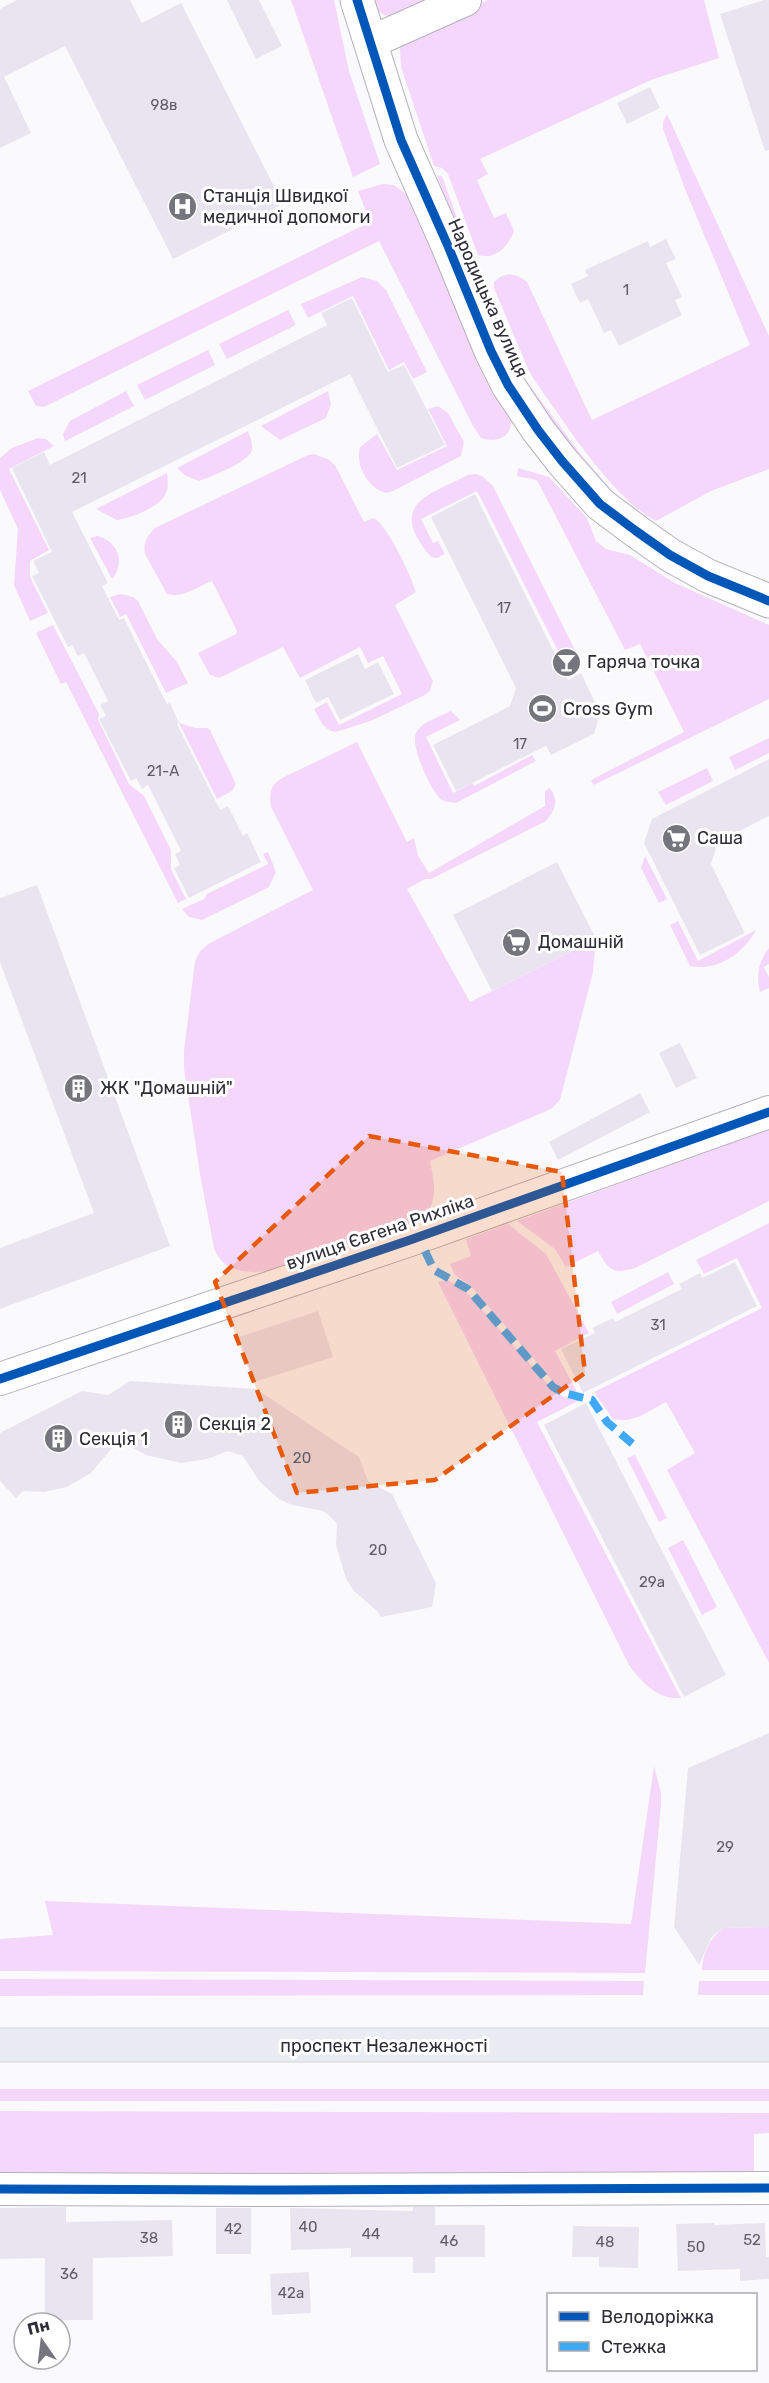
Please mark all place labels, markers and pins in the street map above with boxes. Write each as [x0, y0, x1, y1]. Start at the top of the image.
place label: Станція Швидкої медичної допомоги [203, 185, 371, 228]
hospital icon: Станція Швидкої медичної допомоги [166, 190, 198, 222]
bar icon: Гаряча точка [550, 646, 582, 678]
place label: Гаряча точка [587, 651, 700, 673]
sports icon: Cross Gym [526, 693, 558, 725]
place label: Cross Gym [563, 698, 653, 720]
supermarket icon: Саша [660, 822, 692, 854]
place label: Саша [697, 827, 743, 849]
supermarket icon: Домашній [501, 926, 533, 958]
place label: Домашній [538, 931, 624, 953]
building icon: ЖК "Домашній" [63, 1072, 95, 1104]
place label: ЖК "Домашній" [100, 1077, 233, 1099]
building icon: Секція 2 [162, 1408, 194, 1440]
place label: Секція 2 [199, 1413, 271, 1435]
building icon: Секція 1 [42, 1423, 74, 1455]
place label: Секція 1 [79, 1428, 148, 1450]

